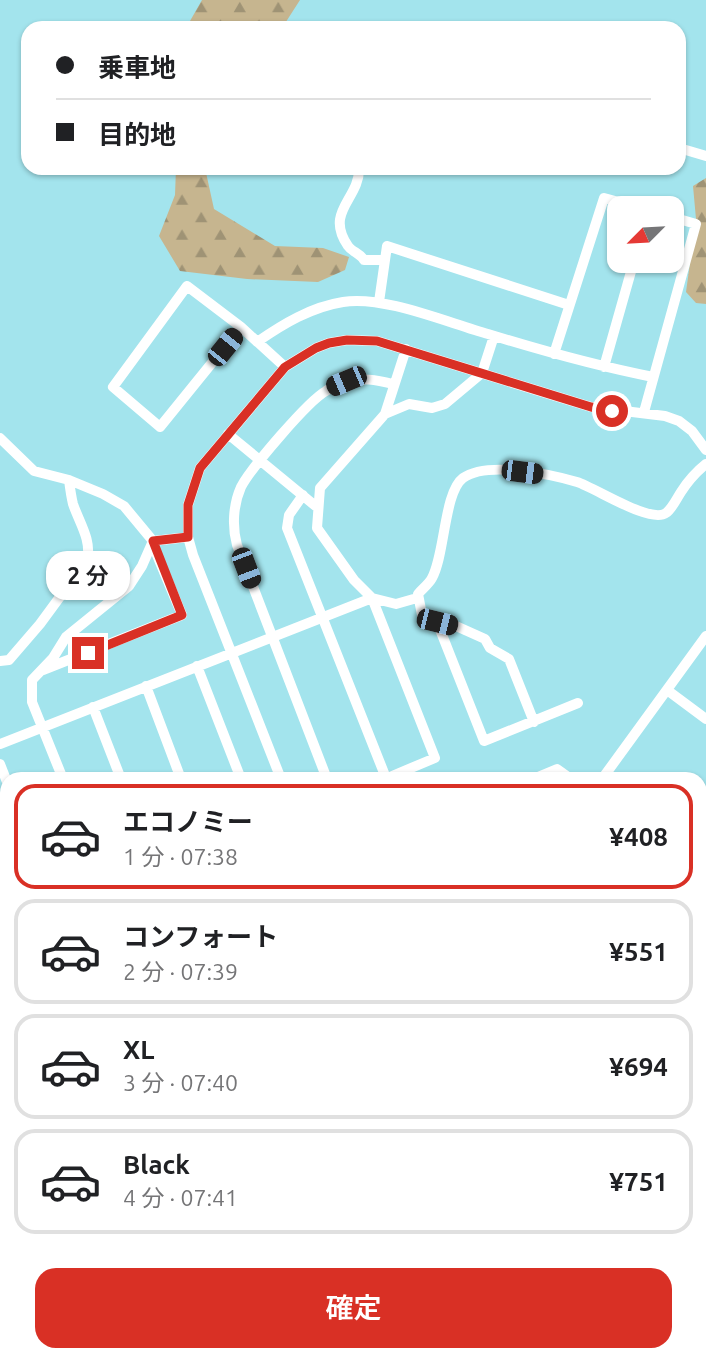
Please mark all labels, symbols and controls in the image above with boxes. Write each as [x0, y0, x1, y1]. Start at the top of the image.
text: 乗車地 [98, 53, 176, 82]
text: 目的地 [98, 120, 176, 149]
north arrow [607, 196, 684, 273]
map controls [607, 196, 684, 273]
car [204, 324, 247, 370]
car [323, 363, 370, 399]
route start [596, 395, 628, 427]
car [500, 459, 545, 485]
car [229, 545, 264, 591]
callout: 2 分 [46, 552, 130, 600]
text: 2 分 [67, 563, 109, 588]
car [415, 607, 460, 637]
route end [72, 637, 104, 669]
icon: car [39, 805, 102, 868]
text: エコノミー [123, 807, 253, 836]
text: ¥408 [609, 822, 668, 851]
text: 1 分 · 07:38 [123, 844, 238, 869]
icon: car [39, 920, 102, 983]
text: コンフォート [123, 922, 278, 951]
text: ¥551 [609, 937, 668, 966]
text: 2 分 · 07:39 [123, 959, 238, 984]
icon: car [39, 1035, 102, 1098]
text: XL [123, 1035, 154, 1064]
text: ¥694 [609, 1052, 668, 1081]
text: 3 分 · 07:40 [123, 1070, 238, 1095]
icon: car [39, 1150, 102, 1213]
text: Black [123, 1150, 190, 1179]
text: ¥751 [609, 1167, 668, 1196]
text: 4 分 · 07:41 [123, 1185, 238, 1210]
button: 確定 [35, 1268, 672, 1348]

